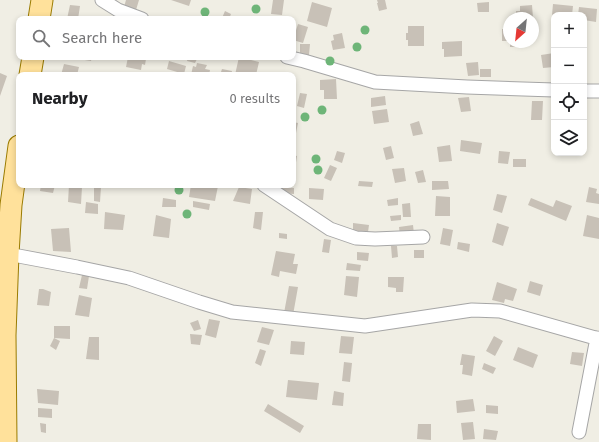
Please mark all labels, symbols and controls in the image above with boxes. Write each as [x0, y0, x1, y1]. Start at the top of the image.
north arrow [503, 12, 539, 48]
map controls [551, 12, 587, 156]
button: + [551, 12, 587, 48]
search box [16, 16, 296, 60]
icon: search [30, 27, 52, 49]
text: Search here [62, 29, 142, 47]
button: − [551, 48, 587, 84]
button: locate [551, 84, 587, 120]
text: Nearby [32, 88, 87, 109]
text: 0 results [229, 91, 280, 106]
button: layers [551, 120, 587, 156]

